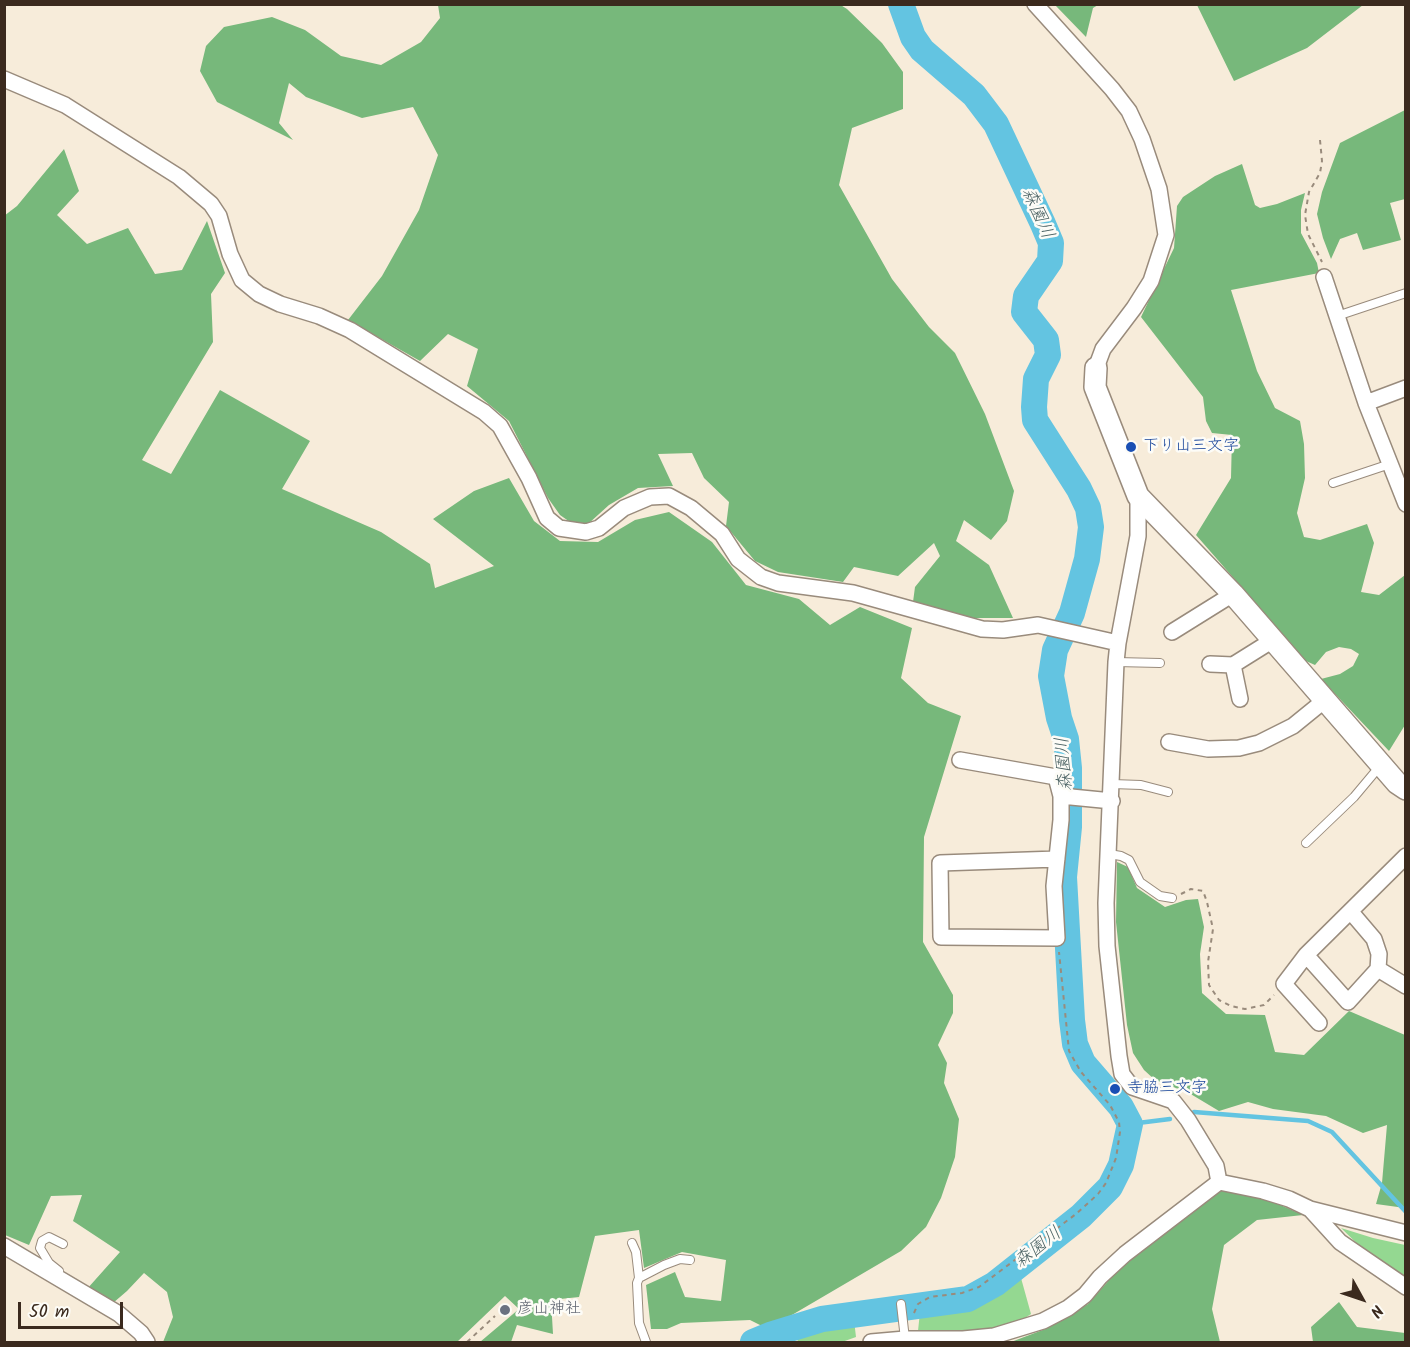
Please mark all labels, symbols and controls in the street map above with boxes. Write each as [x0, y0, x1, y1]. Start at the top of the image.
water label: 森園川 [1015, 185, 1057, 243]
place label: 下り山三文字 [1143, 437, 1239, 457]
marker: 下り山三文字 [1124, 440, 1138, 454]
water label: 森園川 [1053, 736, 1079, 792]
place label: 寺脇三文字 [1127, 1079, 1207, 1099]
marker: 寺脇三文字 [1108, 1082, 1122, 1096]
water label: 森園川 [1011, 1224, 1067, 1274]
north arrow [1332, 1269, 1392, 1329]
scale bar [21, 1290, 126, 1328]
text: 50 m [29, 1298, 69, 1327]
text: N [1363, 1299, 1389, 1323]
place label: 彦山神社 [517, 1300, 581, 1320]
marker: 彦山神社 [498, 1303, 512, 1317]

